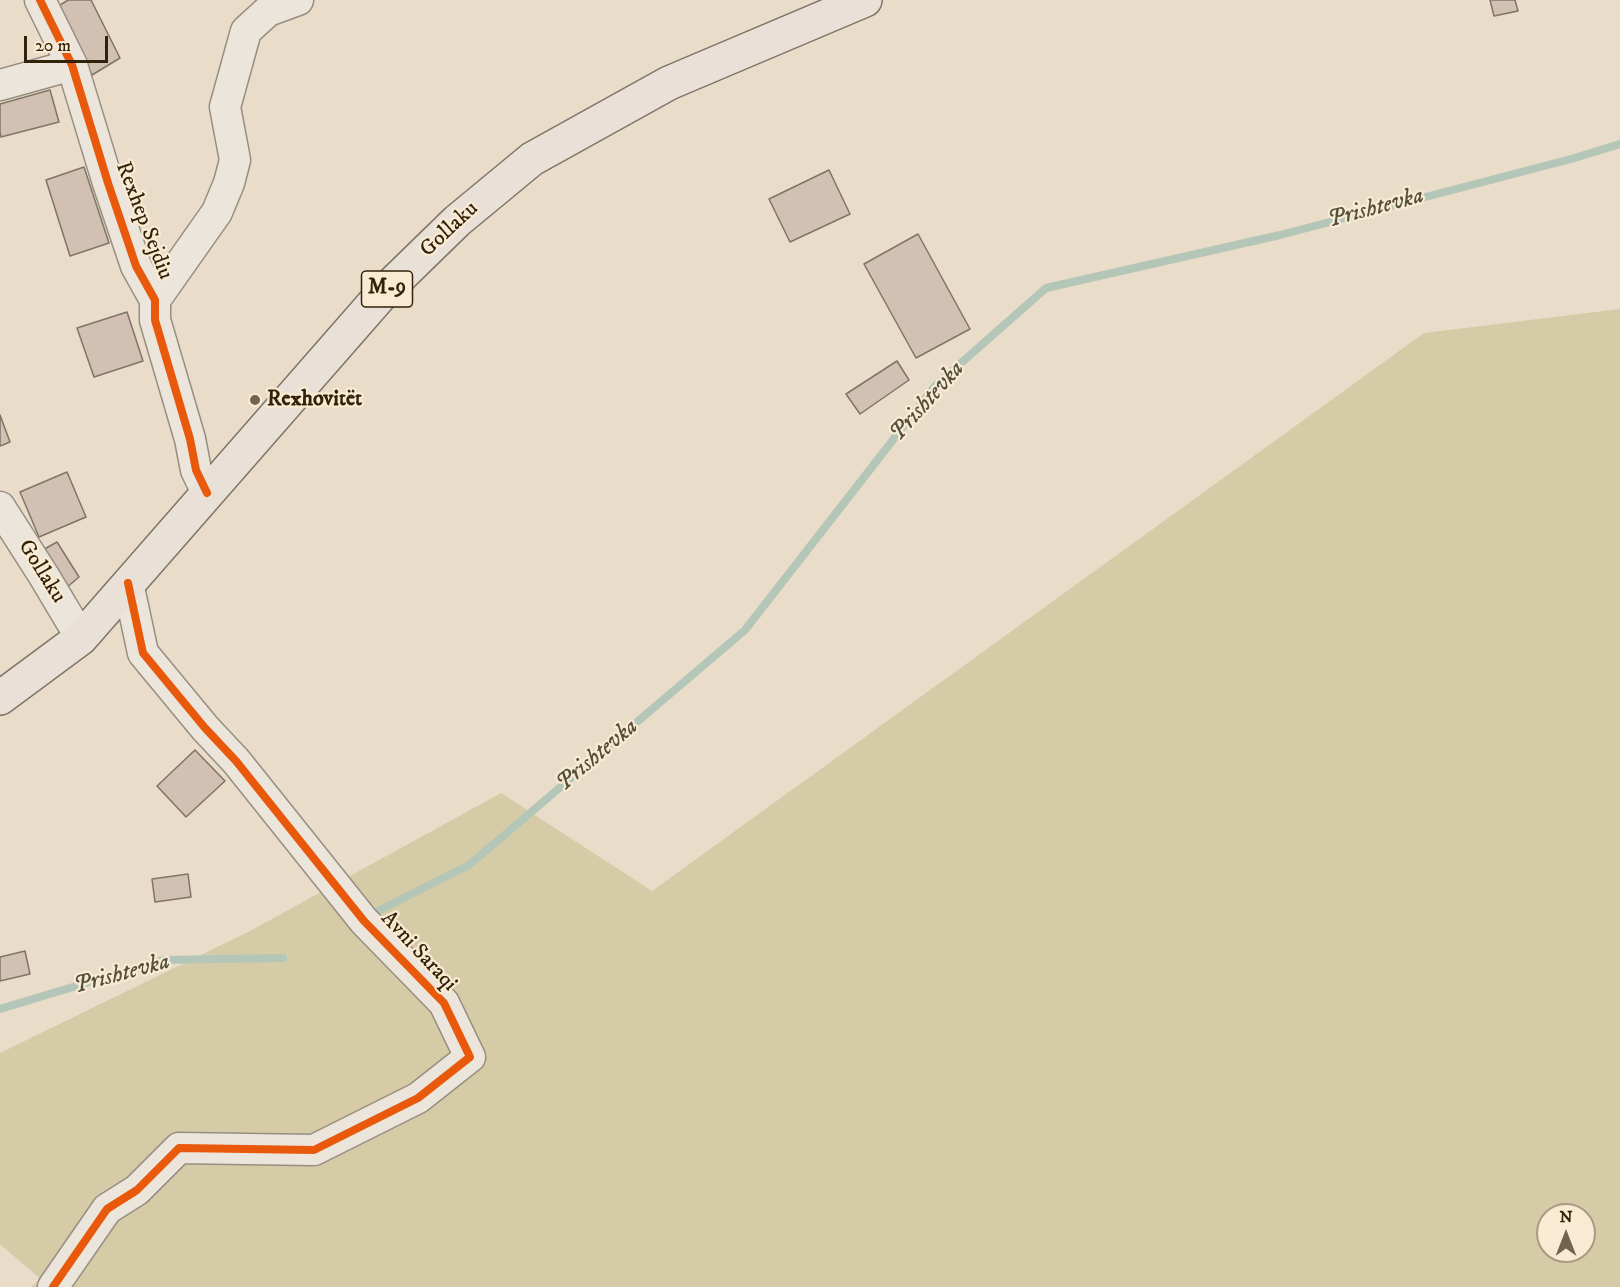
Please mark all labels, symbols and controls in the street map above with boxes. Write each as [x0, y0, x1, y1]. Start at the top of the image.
scale bar [27, 24, 111, 62]
text: 20 m [35, 35, 71, 57]
street label: Rexhep Sejdiu [108, 158, 178, 284]
water label: Prishtevka [1325, 182, 1427, 236]
street label: Gollaku [415, 196, 485, 264]
road number: M-9 [362, 271, 412, 307]
water label: Prishtevka [884, 356, 972, 448]
place label: Rexhovitët [267, 387, 362, 413]
marker: Rexhovitët [248, 393, 262, 407]
street label: Gollaku [11, 535, 71, 609]
water label: Prishtevka [551, 713, 645, 799]
street label: Avni Saraqi [374, 906, 462, 998]
water label: Prishtevka [71, 948, 173, 1002]
north arrow [1536, 1203, 1596, 1263]
text: N [1559, 1207, 1573, 1227]

